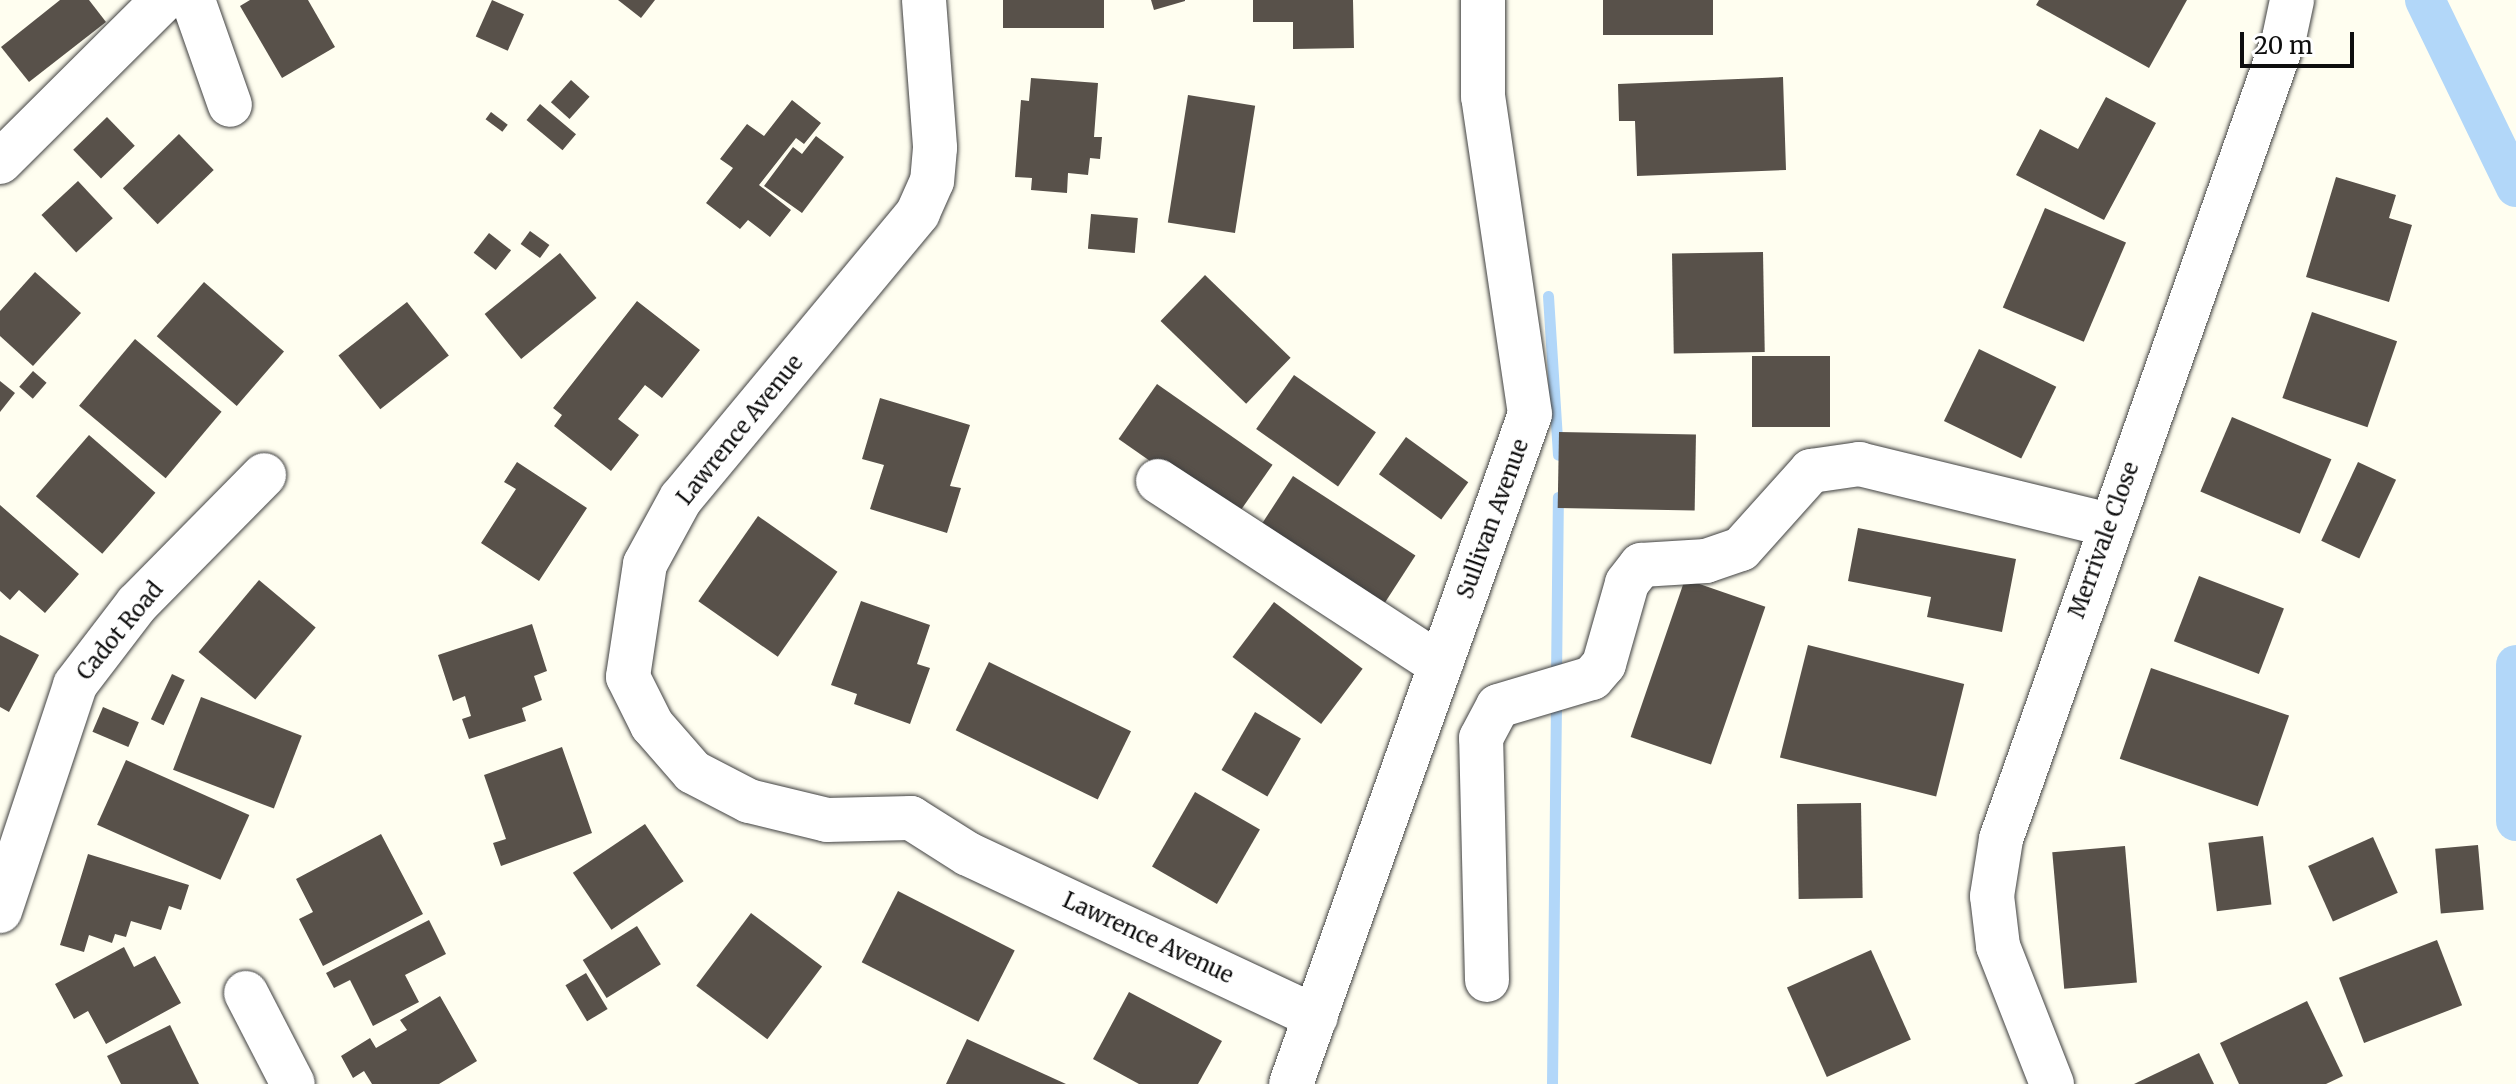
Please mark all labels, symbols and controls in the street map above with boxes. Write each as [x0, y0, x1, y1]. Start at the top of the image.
scale bar [2244, 16, 2358, 66]
text: 20 m [2254, 30, 2313, 61]
street label: Lawrence Avenue [672, 350, 808, 510]
street label: Sullivan Avenue [1452, 436, 1534, 602]
street label: Merrivale Close [2064, 458, 2144, 622]
street label: Cadot Road [71, 577, 169, 685]
street label: Lawrence Avenue [1059, 887, 1237, 989]

